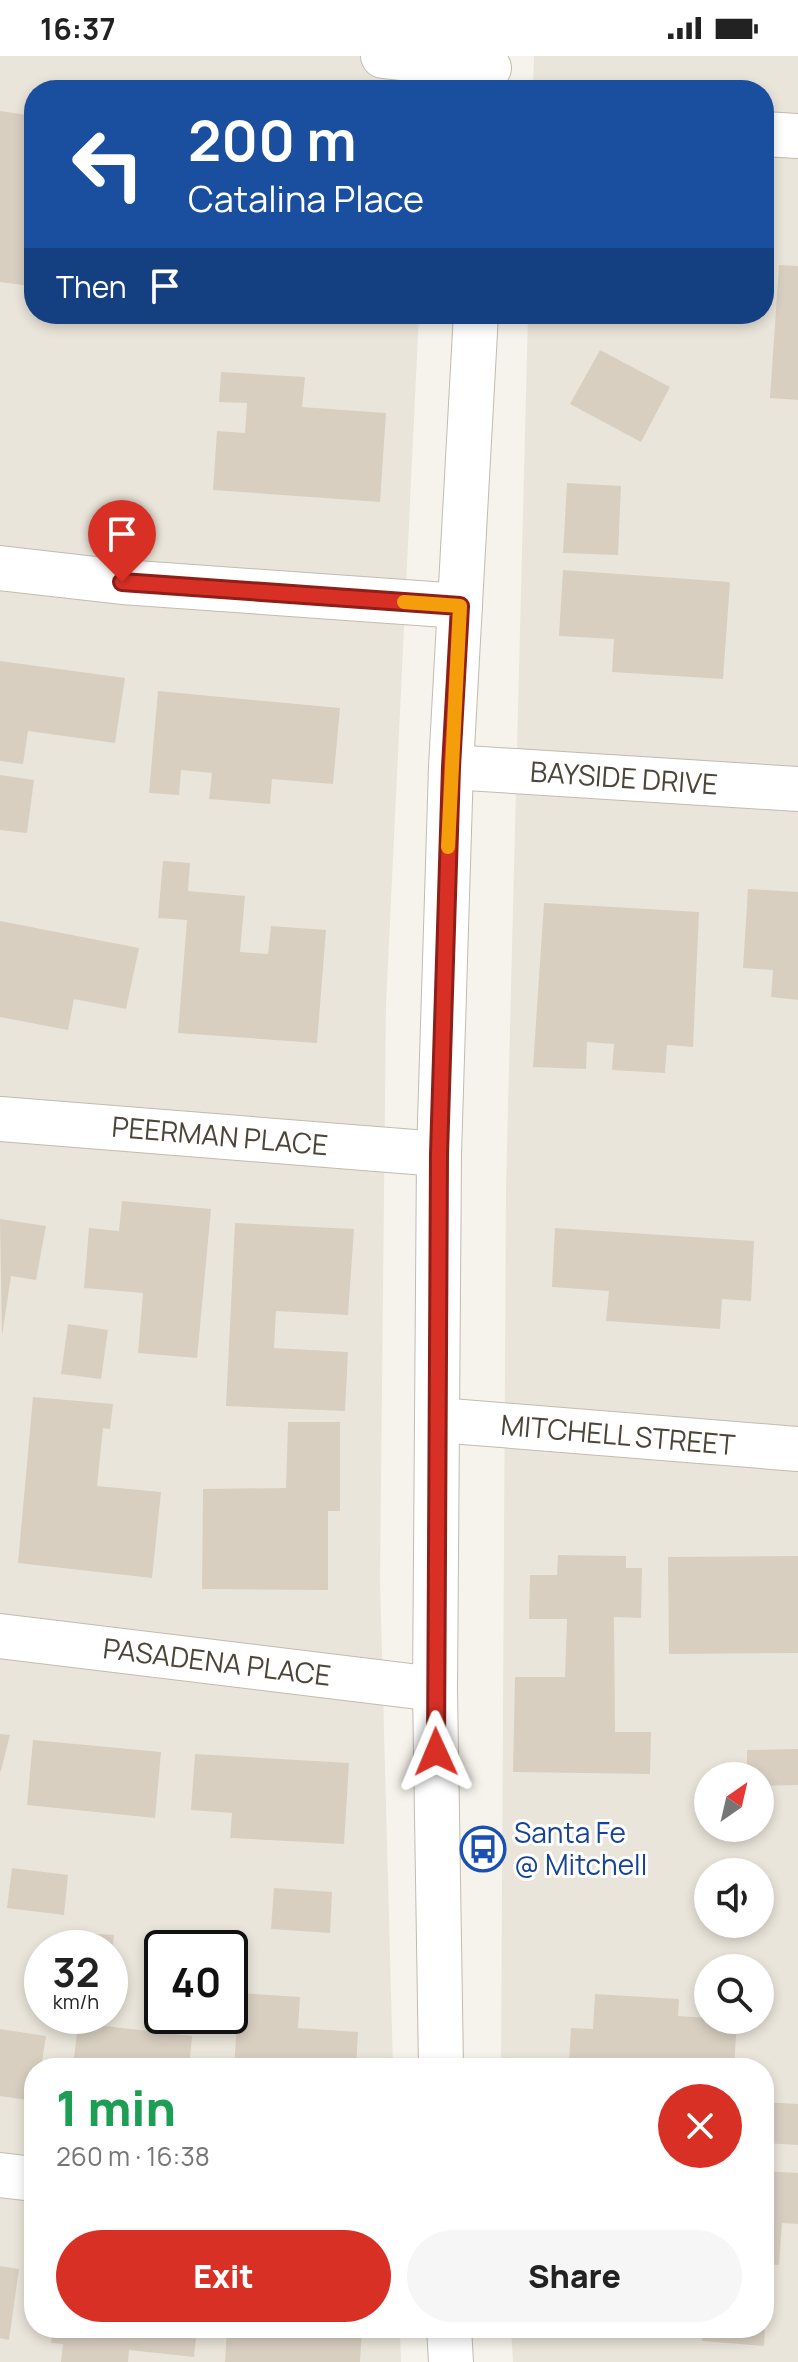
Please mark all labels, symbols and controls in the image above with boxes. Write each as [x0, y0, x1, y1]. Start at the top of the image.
text: 16:37 [40, 8, 116, 49]
text: 200 m [188, 101, 357, 178]
icon: left [56, 112, 160, 216]
text: Catalina Place [188, 174, 424, 223]
icon: arrive [143, 264, 187, 308]
text: Then [56, 266, 127, 307]
pin [88, 500, 156, 582]
icon: arrive [100, 512, 144, 556]
street label: BAYSIDE DRIVE [529, 751, 719, 803]
street label: PEERMAN PLACE [110, 1107, 330, 1163]
street label: MITCHELL STREET [499, 1405, 737, 1463]
street label: PASADENA PLACE [101, 1628, 333, 1694]
position arrow [394, 1710, 478, 1794]
north arrow [694, 1762, 774, 1842]
map controls [694, 1762, 774, 2034]
place label: Santa Fe @ Mitchell [514, 1813, 647, 1883]
bus stop icon: Santa Fe @ Mitchell [459, 1825, 507, 1873]
button: sound [694, 1858, 774, 1938]
speed limit sign: 40 [144, 1930, 248, 2034]
text: 32 [52, 1944, 100, 1999]
button: search [694, 1954, 774, 2034]
text: km/h [53, 1988, 99, 2015]
text: 1 min [56, 2075, 176, 2140]
button: close [658, 2084, 742, 2168]
text: 260 m · 16:38 [56, 2138, 210, 2174]
button: Exit [56, 2230, 391, 2322]
button: Share [407, 2230, 742, 2322]

